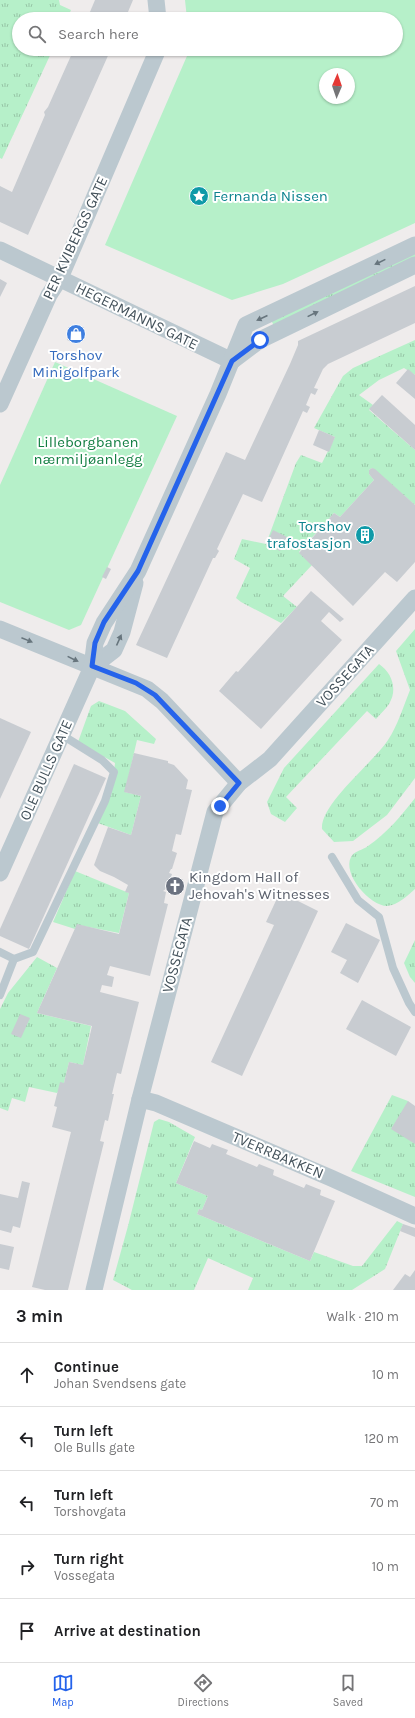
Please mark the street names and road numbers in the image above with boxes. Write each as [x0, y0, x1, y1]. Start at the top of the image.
street label: PER KVIBERGS GATE [39, 173, 111, 303]
street label: HEGERMANNS GATE [73, 279, 201, 353]
street label: VOSSEGATA [312, 641, 378, 711]
street label: OLE BULLS GATE [16, 717, 76, 823]
street label: VOSSEGATA [158, 915, 196, 995]
street label: TVERRBAKKEN [230, 1128, 326, 1182]

